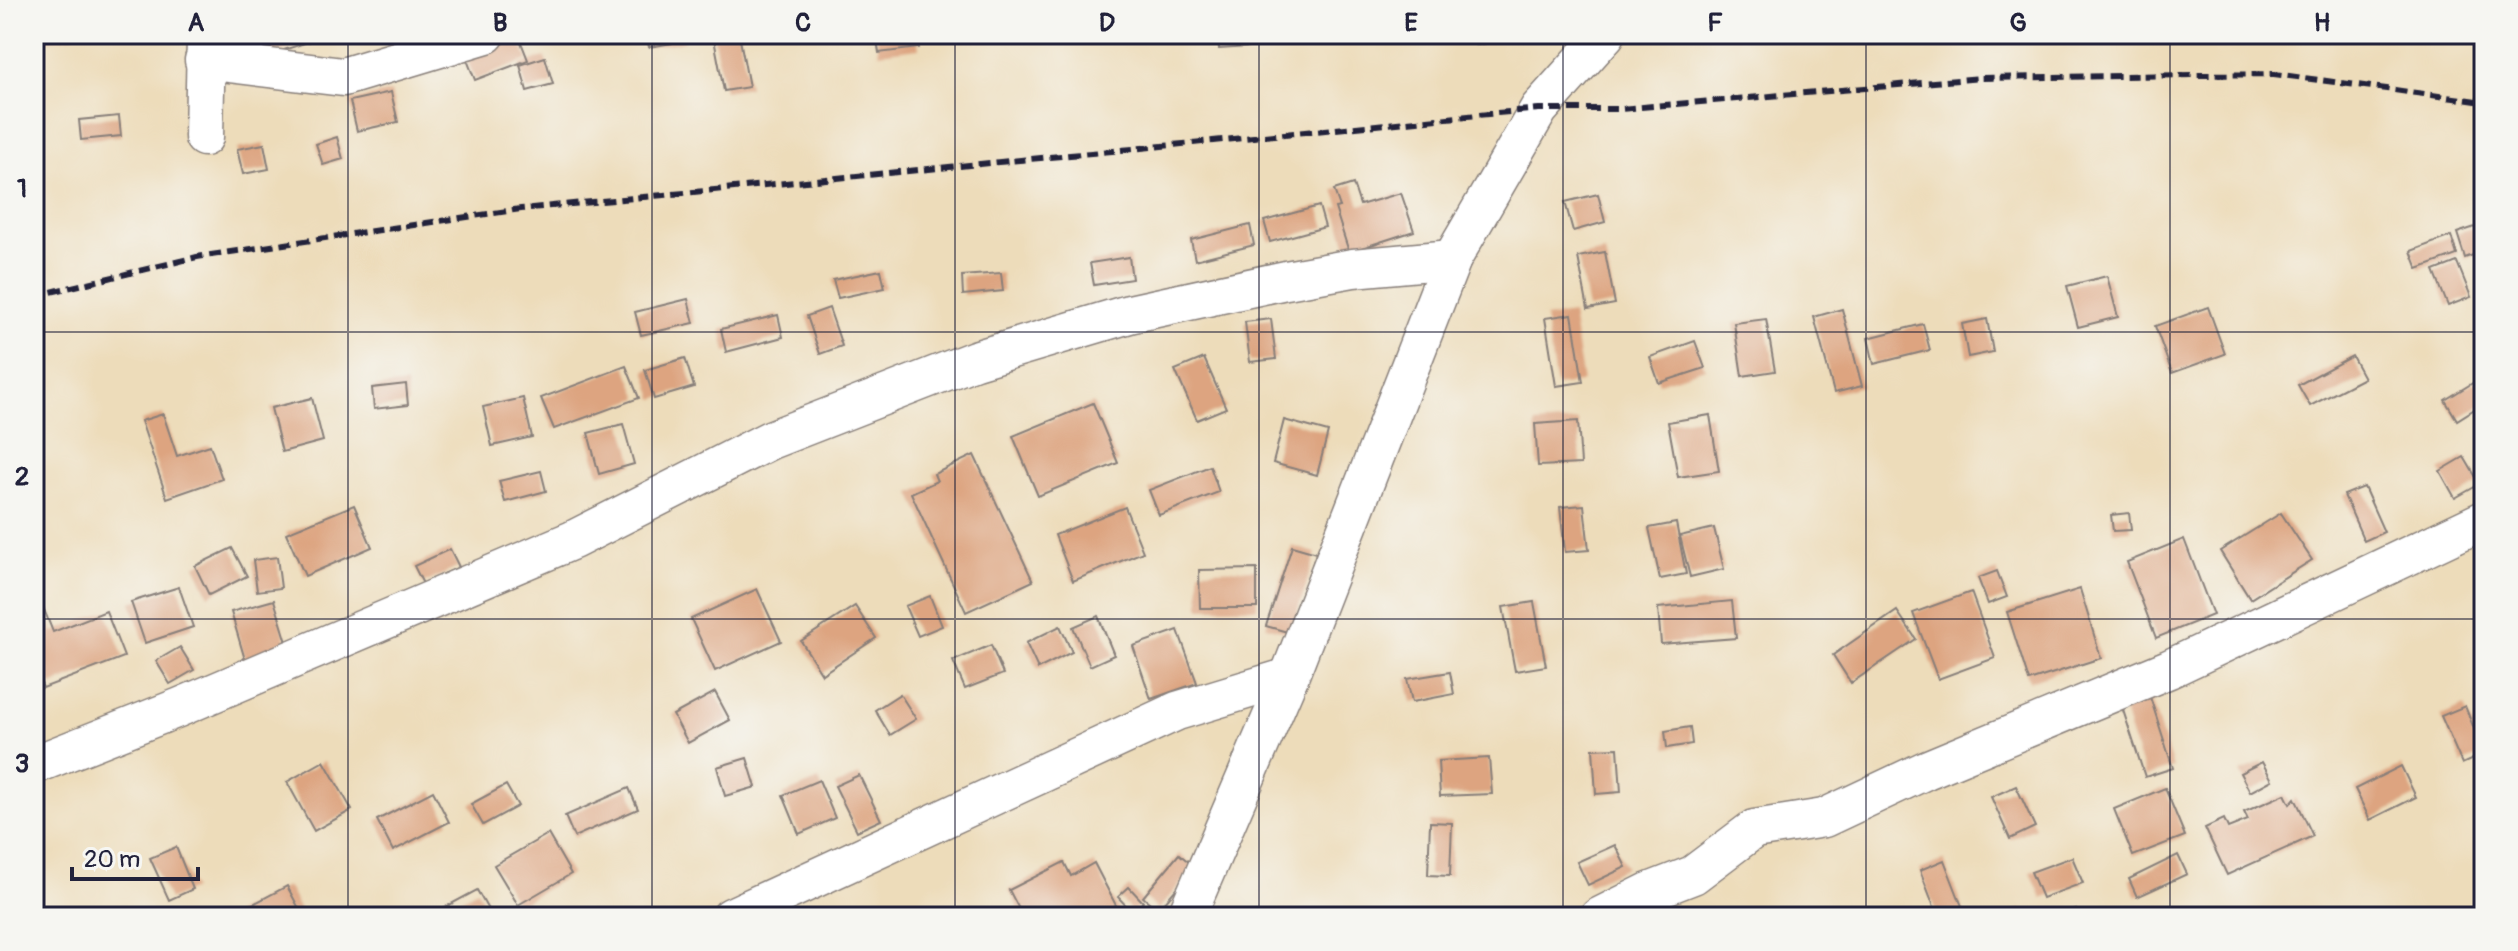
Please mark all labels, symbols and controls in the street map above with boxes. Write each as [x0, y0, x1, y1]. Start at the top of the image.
text: A [188, 7, 205, 39]
text: B [493, 7, 507, 39]
text: C [795, 7, 811, 39]
text: D [1099, 7, 1115, 39]
text: E [1404, 7, 1418, 39]
text: F [1707, 7, 1723, 39]
text: G [2009, 7, 2027, 39]
text: H [2314, 7, 2330, 39]
text: 1 [17, 173, 27, 205]
text: 2 [15, 461, 29, 493]
text: 3 [15, 748, 29, 780]
scale bar [72, 831, 198, 881]
text: 20 m [84, 845, 140, 874]

